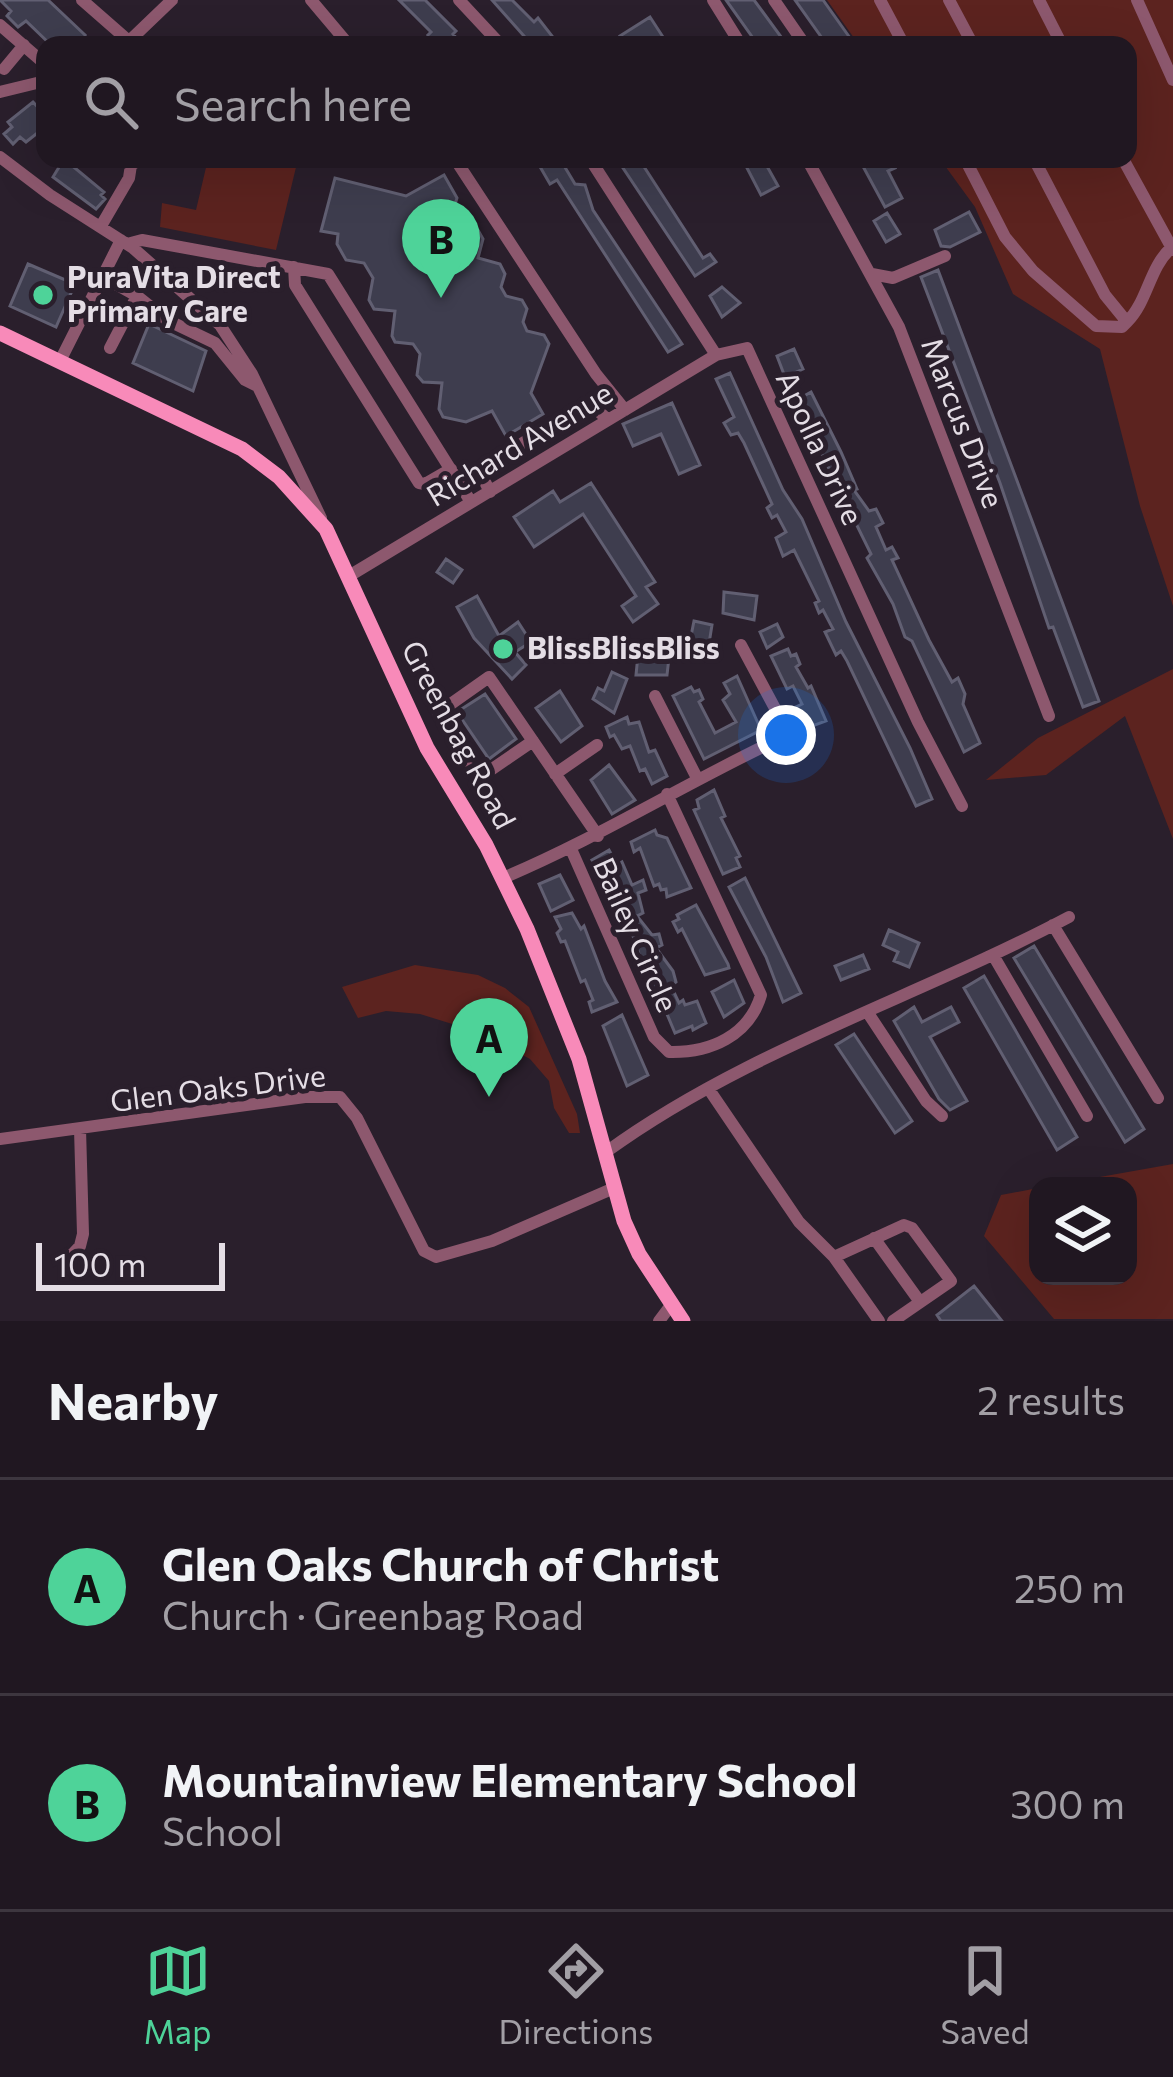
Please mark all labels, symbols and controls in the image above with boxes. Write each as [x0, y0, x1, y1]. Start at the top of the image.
search box [36, 36, 1137, 168]
icon: search [78, 69, 144, 135]
text: Search here [174, 75, 412, 130]
pin: B [402, 199, 480, 298]
place label: PuraVita Direct Primary Care [67, 257, 281, 328]
marker: PuraVita Direct Primary Care [30, 282, 56, 308]
street label: Marcus Drive [915, 332, 1014, 512]
street label: Apolla Drive [770, 364, 873, 530]
street label: Richard Avenue [419, 373, 618, 513]
place label: BlissBlissBliss [527, 628, 720, 665]
street label: Greenbag Road [395, 633, 525, 834]
marker: BlissBlissBliss [490, 636, 516, 662]
your location [756, 705, 816, 765]
street label: Bailey Circle [587, 851, 688, 1017]
pin: A [450, 998, 528, 1097]
street label: Glen Oaks Drive [108, 1055, 327, 1118]
map controls [1029, 1177, 1137, 1285]
button: layers [1029, 1177, 1137, 1285]
scale bar [36, 1237, 225, 1290]
text: 100 m [54, 1243, 146, 1284]
text: Nearby [48, 1368, 218, 1431]
text: 2 results [977, 1375, 1125, 1423]
text: Glen Oaks Church of Christ [162, 1535, 719, 1590]
text: A [73, 1563, 101, 1611]
text: 250 m [1014, 1563, 1125, 1611]
text: Church · Greenbag Road [162, 1590, 584, 1638]
text: Mountainview Elementary School [162, 1751, 858, 1806]
text: B [74, 1779, 100, 1827]
text: 300 m [1010, 1779, 1125, 1827]
text: School [162, 1806, 283, 1854]
tab: Map [144, 1938, 212, 2051]
tab: Directions [499, 1938, 653, 2051]
tab: Saved [940, 1938, 1029, 2051]

